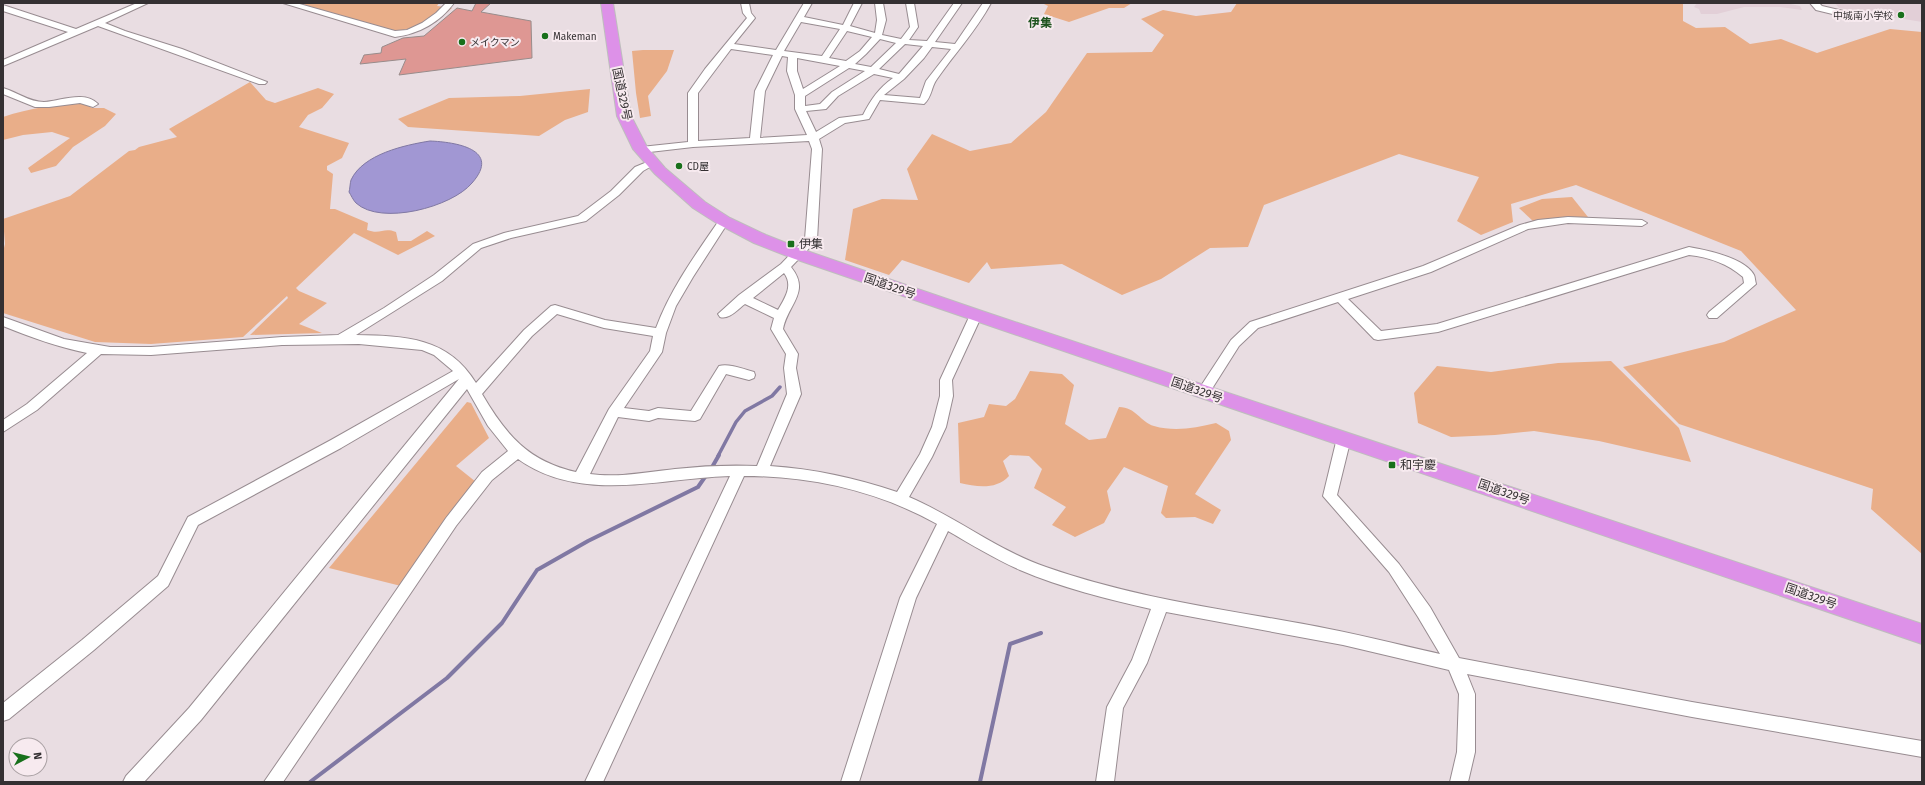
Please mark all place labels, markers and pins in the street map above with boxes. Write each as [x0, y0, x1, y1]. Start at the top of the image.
place label: 中城南小学校 [1833, 10, 1893, 22]
marker: 中城南小学校 [1896, 10, 1906, 20]
marker: Makeman [540, 31, 550, 41]
place label: Makeman [553, 31, 597, 43]
marker: メイクマン [457, 37, 467, 47]
place label: メイクマン [470, 37, 520, 49]
marker: CD屋 [674, 161, 684, 171]
place label: CD屋 [687, 161, 709, 173]
place label: 伊集 [799, 237, 823, 251]
marker: 伊集 [786, 239, 796, 249]
place label: 和宇慶 [1400, 458, 1436, 472]
marker: 和宇慶 [1387, 460, 1397, 470]

